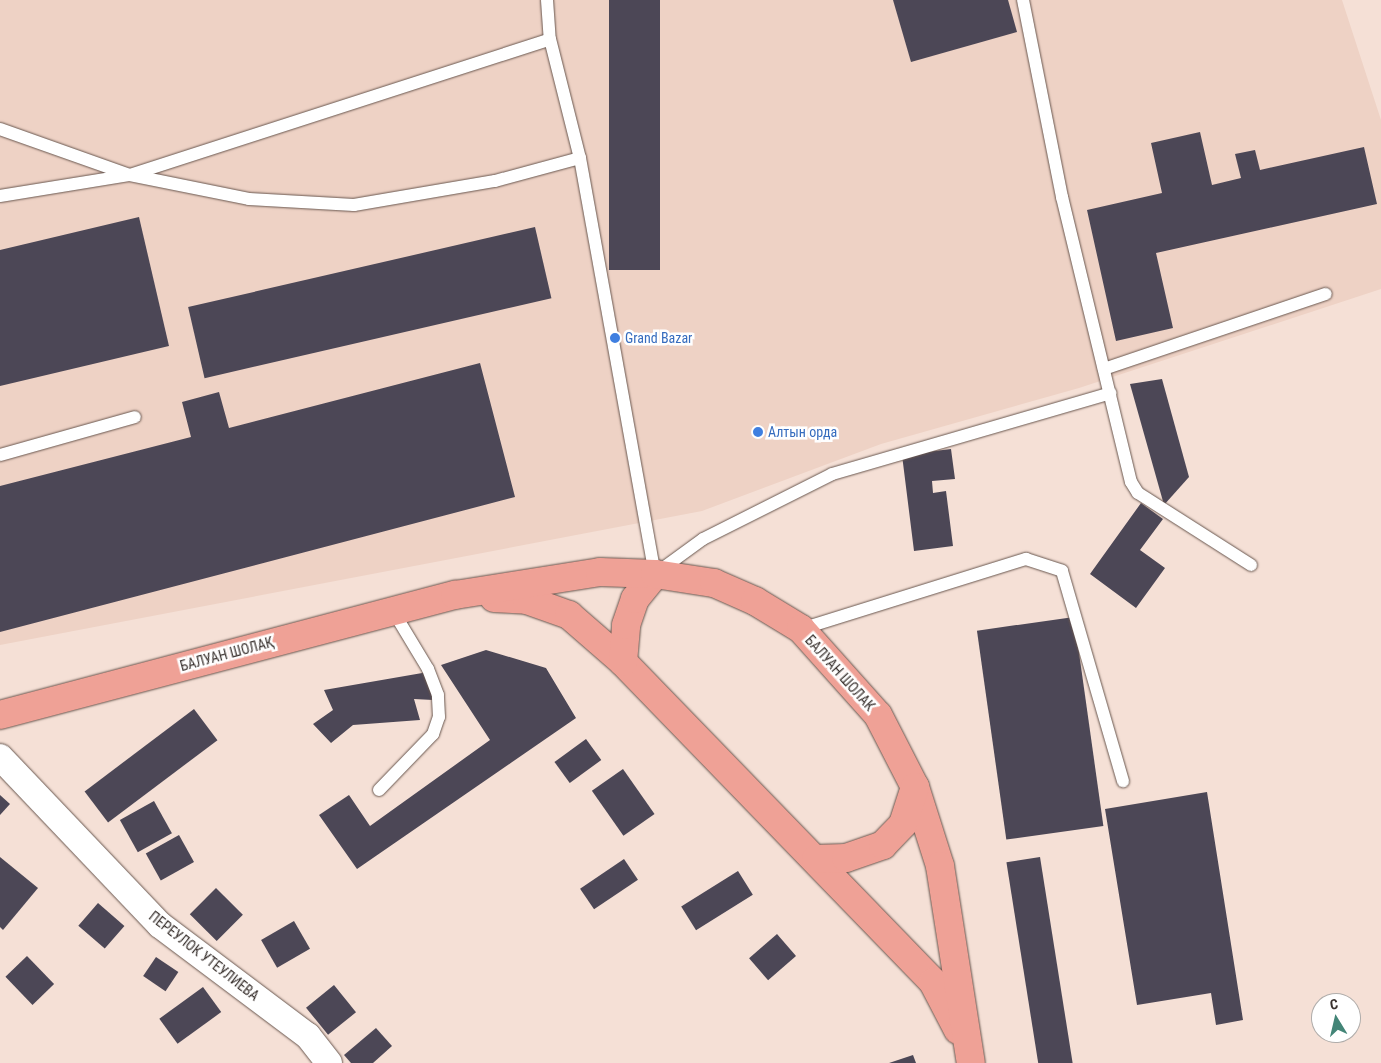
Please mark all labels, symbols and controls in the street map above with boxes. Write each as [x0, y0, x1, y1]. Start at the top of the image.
place label: Grand Bazar [625, 330, 692, 346]
marker: Grand Bazar [609, 332, 621, 344]
place label: Алтын орда [768, 424, 837, 440]
marker: Алтын орда [752, 426, 764, 438]
street label: БАЛУАН ШОЛАК [802, 632, 878, 714]
street label: БАЛУАН ШОЛАҚ [178, 633, 276, 675]
street label: ПЕРЕУЛОК УТЕУЛИЕВА [146, 908, 262, 1004]
north arrow [1311, 993, 1361, 1043]
text: С [1329, 996, 1339, 1013]

